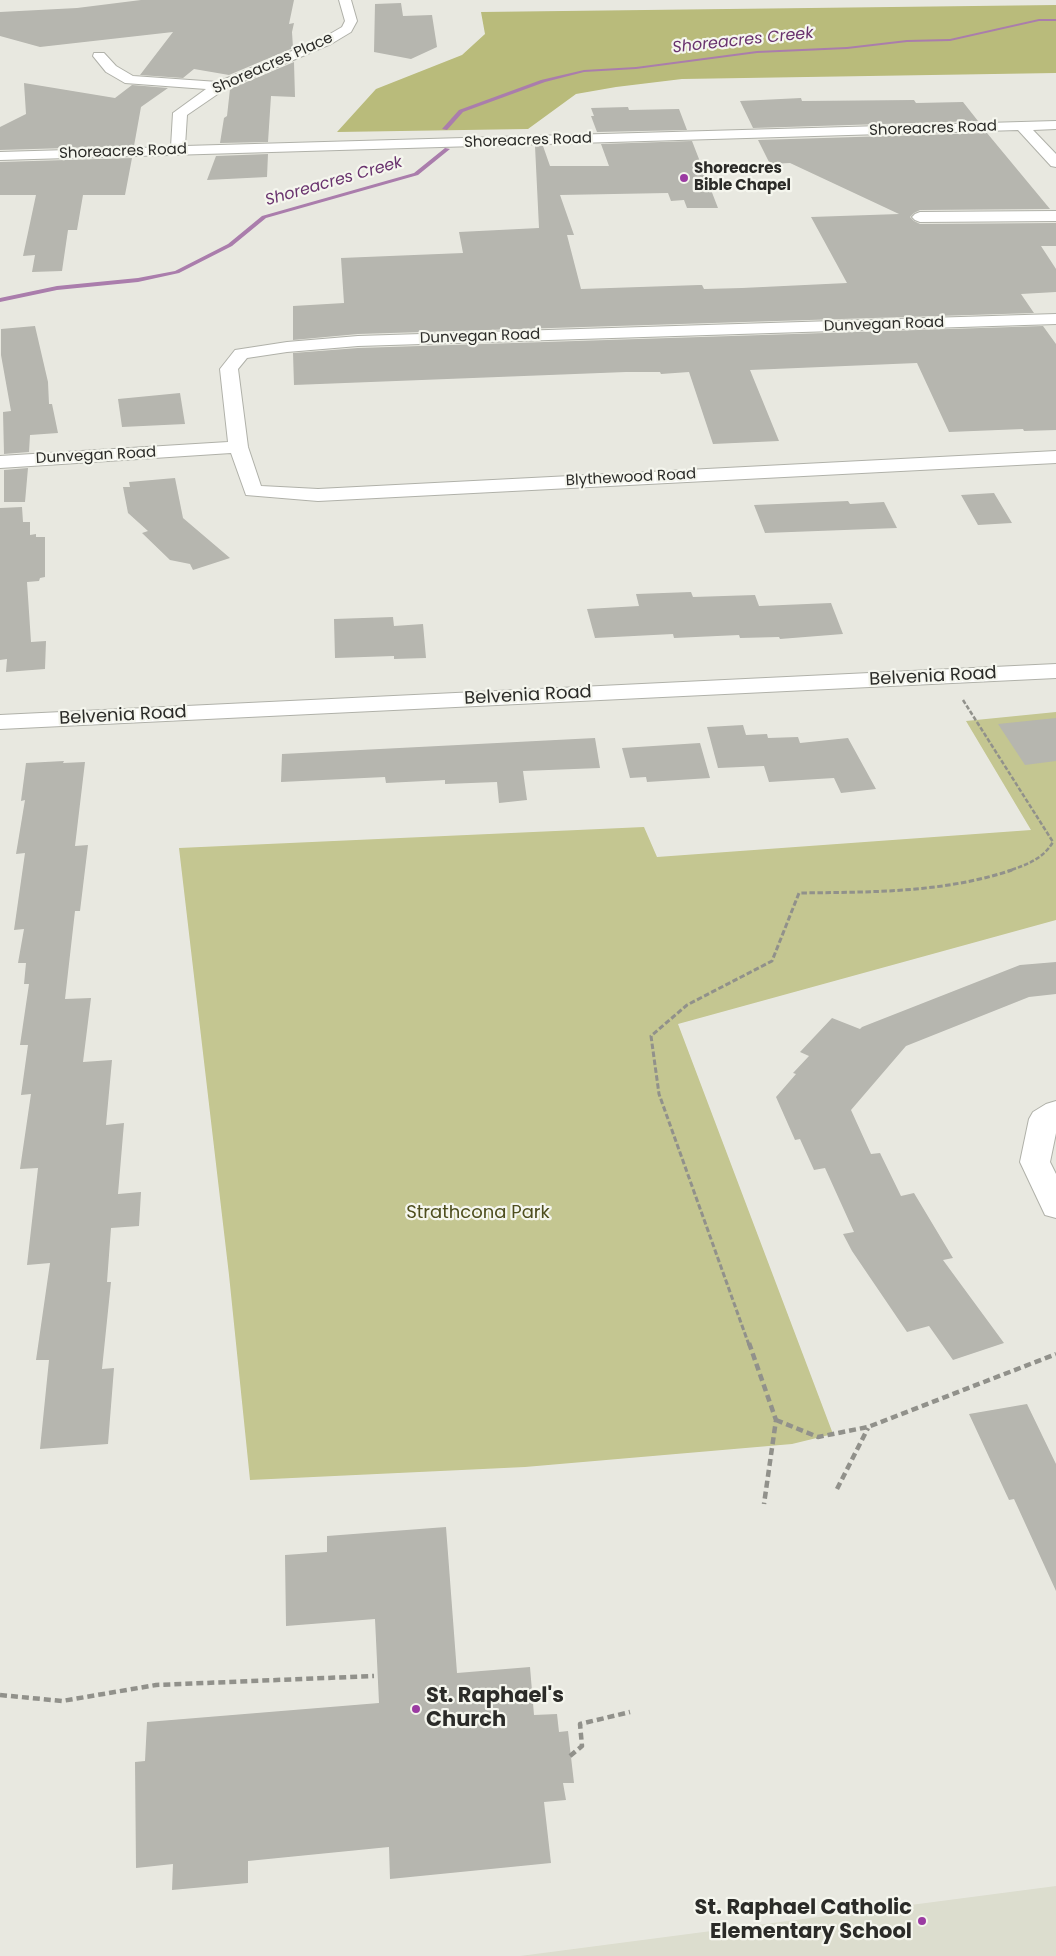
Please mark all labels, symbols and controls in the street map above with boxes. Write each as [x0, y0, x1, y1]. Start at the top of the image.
water label: Shoreacres Creek [672, 24, 814, 58]
street label: Shoreacres Place [210, 29, 336, 99]
street label: Shoreacres Road [869, 118, 997, 140]
street label: Shoreacres Road [464, 130, 592, 152]
street label: Shoreacres Road [59, 141, 187, 163]
water label: Shoreacres Creek [263, 153, 405, 211]
place label: Shoreacres Bible Chapel [694, 160, 791, 195]
marker: Shoreacres Bible Chapel [678, 172, 690, 184]
street label: Dunvegan Road [824, 314, 944, 336]
street label: Dunvegan Road [420, 326, 540, 348]
street label: Dunvegan Road [35, 444, 157, 468]
street label: Blythewood Road [565, 466, 697, 490]
street label: Belvenia Road [869, 663, 997, 691]
street label: Belvenia Road [464, 682, 592, 710]
street label: Belvenia Road [59, 702, 187, 730]
park label: Strathcona Park [406, 1202, 550, 1224]
place label: St. Raphael's Church [426, 1684, 564, 1734]
marker: St. Raphael's Church [410, 1703, 422, 1715]
place label: St. Raphael Catholic Elementary School [695, 1896, 912, 1946]
marker: St. Raphael Catholic Elementary School [916, 1915, 928, 1927]

